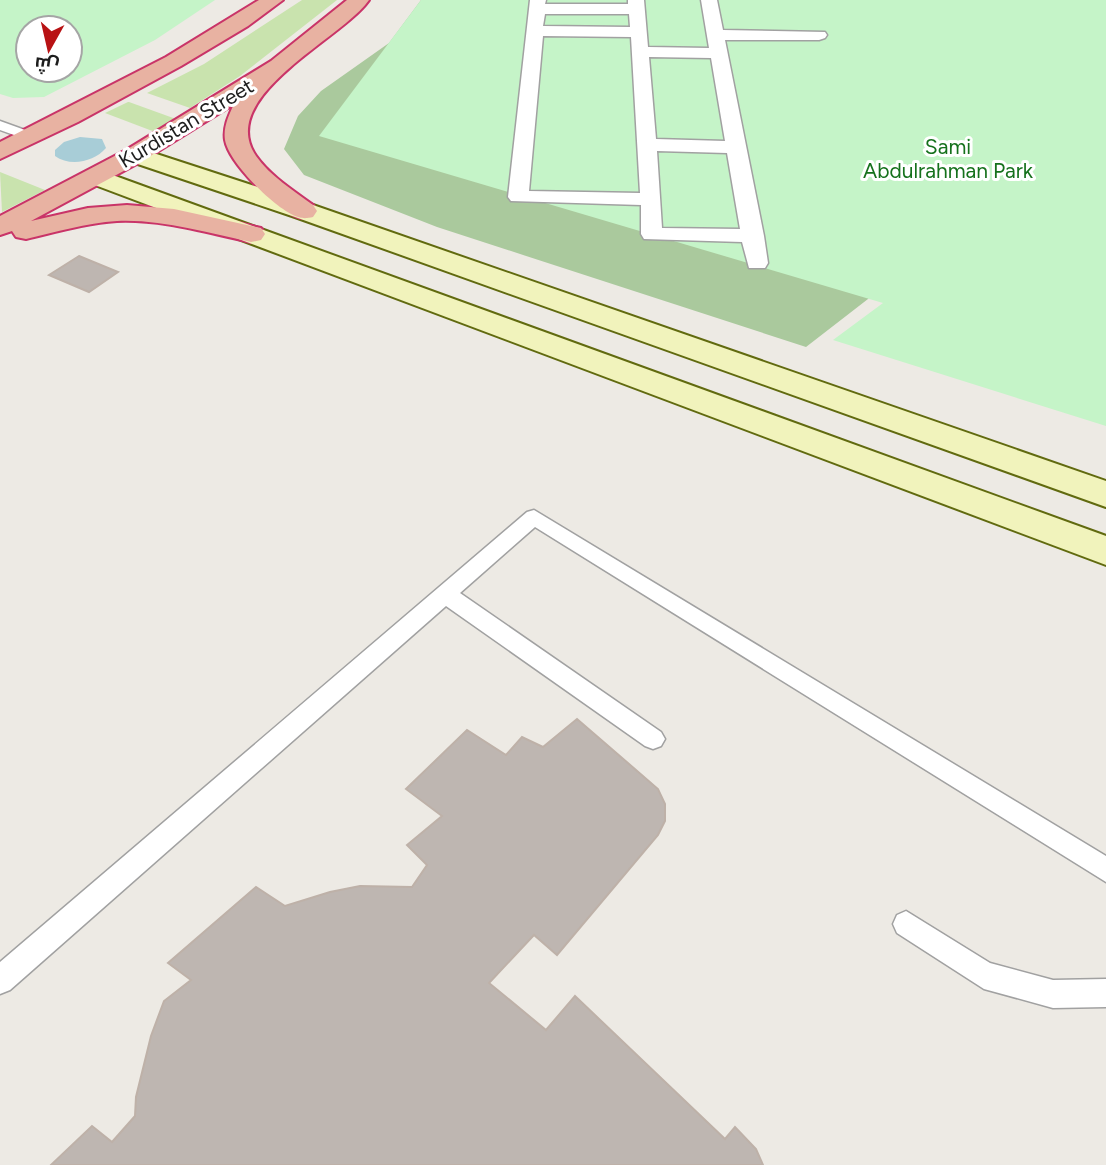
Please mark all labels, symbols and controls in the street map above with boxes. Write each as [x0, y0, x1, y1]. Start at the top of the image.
north arrow [14, 14, 84, 84]
text: ش [33, 52, 60, 78]
street label: Kurdistan Street [114, 73, 258, 173]
park label: Sami Abdulrahman Park [863, 134, 1034, 183]

